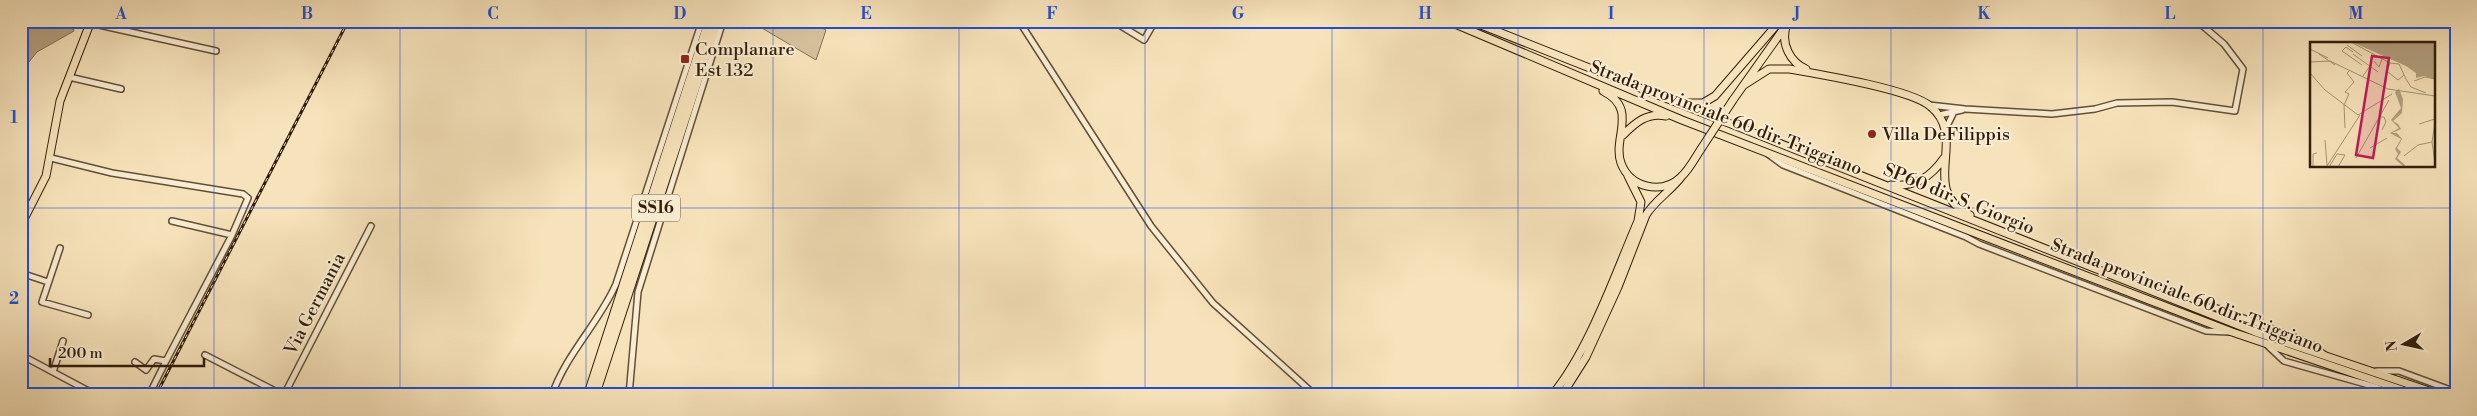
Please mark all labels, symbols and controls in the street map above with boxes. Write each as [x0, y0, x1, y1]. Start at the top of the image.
text: A [114, 4, 127, 24]
text: B [301, 4, 313, 24]
text: C [487, 4, 499, 24]
text: D [674, 4, 687, 24]
text: E [860, 4, 872, 24]
text: F [1046, 4, 1058, 24]
text: G [1232, 4, 1245, 24]
text: H [1418, 4, 1432, 24]
text: I [1608, 4, 1614, 24]
text: J [1792, 4, 1800, 24]
text: K [1978, 4, 1992, 24]
text: L [2165, 4, 2176, 24]
text: M [2349, 4, 2364, 24]
place label: Complanare Est 132 [695, 38, 795, 82]
inset map [2310, 42, 2434, 168]
marker: Complanare Est 132 [679, 53, 691, 65]
street label: Strada provinciale 60 dir. Triggiano [1586, 55, 1866, 181]
text: 1 [10, 108, 18, 128]
place label: Villa DeFilippis [1881, 123, 2010, 146]
marker: Villa DeFilippis [1866, 128, 1878, 140]
street label: SP60 dir. S. Giorgio [1880, 158, 2038, 240]
road number: SS16 [632, 194, 680, 222]
street label: Strada provinciale 60 dir. Triggiano [2047, 233, 2327, 359]
street label: Via Germania [279, 248, 351, 360]
text: 2 [9, 289, 19, 309]
north arrow [2380, 318, 2430, 368]
scale bar [50, 336, 204, 368]
text: N [2382, 339, 2402, 353]
text: 200 m [58, 344, 103, 363]

